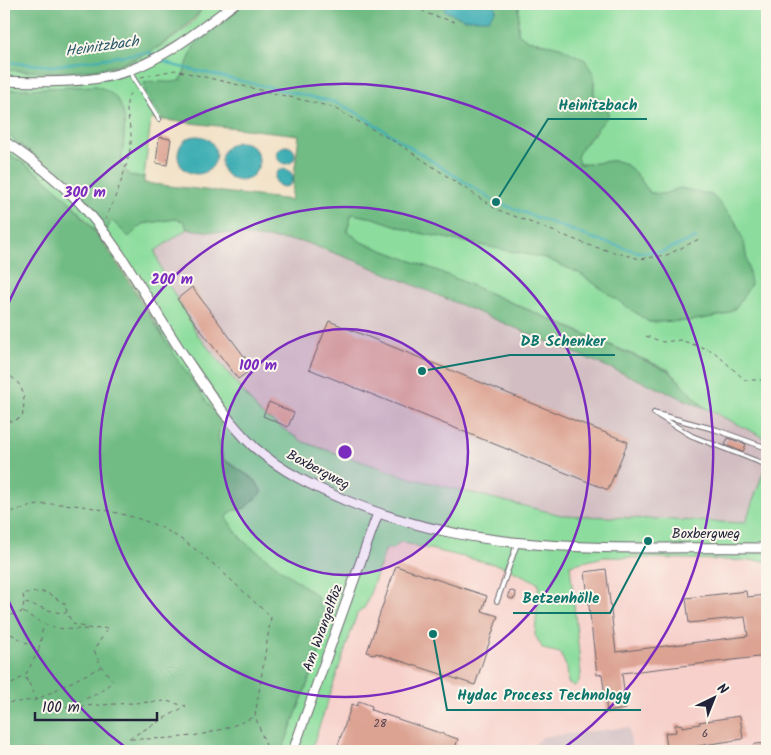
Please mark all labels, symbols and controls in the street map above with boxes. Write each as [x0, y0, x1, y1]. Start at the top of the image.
water label: Heinitzbach [64, 30, 142, 64]
callout: Heinitzbach [548, 89, 647, 119]
text: Heinitzbach [558, 94, 638, 118]
text: 300 m [63, 181, 106, 205]
text: 200 m [151, 268, 193, 292]
callout: DB Schenker [510, 325, 615, 355]
text: DB Schenker [521, 330, 606, 354]
text: 100 m [239, 354, 277, 378]
centre of rings [336, 443, 354, 461]
street label: Boxbergweg [283, 444, 353, 496]
street label: Boxbergweg [672, 523, 740, 545]
street label: Am Wrangelflöz [297, 581, 349, 675]
callout: Betzenhölle [513, 583, 610, 613]
text: Betzenhölle [523, 587, 600, 611]
north arrow [688, 672, 738, 722]
text: N [711, 678, 733, 700]
callout: Hydac Process Technology [447, 680, 641, 710]
text: Hydac Process Technology [457, 684, 631, 708]
scale bar [35, 690, 158, 722]
text: 100 m [42, 696, 80, 720]
house number: 28 [373, 715, 387, 733]
house number: 6 [702, 725, 708, 743]

